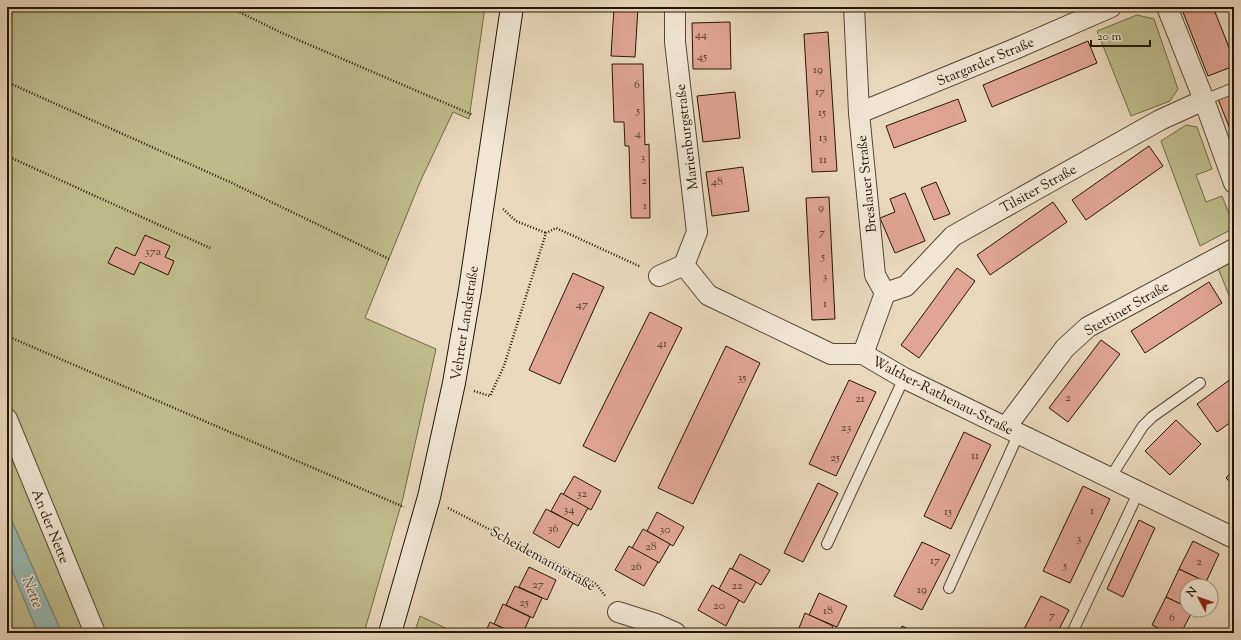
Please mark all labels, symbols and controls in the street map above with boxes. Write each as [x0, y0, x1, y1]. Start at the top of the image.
scale bar [1091, 22, 1150, 48]
house number: 44 [695, 26, 707, 44]
text: 20 m [1097, 28, 1122, 46]
street label: Stargarder Straße [934, 33, 1038, 92]
house number: 45 [697, 48, 707, 66]
house number: 19 [813, 61, 823, 79]
house number: 6 [634, 76, 640, 94]
street label: Marienburgstraße [672, 83, 704, 191]
house number: 17 [815, 83, 825, 101]
house number: 5 [635, 102, 640, 120]
house number: 15 [818, 104, 826, 122]
house number: 4 [635, 125, 641, 143]
house number: 13 [819, 129, 828, 147]
street label: Breslauer Straße [853, 134, 883, 233]
house number: 3 [641, 149, 646, 167]
house number: 11 [819, 151, 827, 169]
street label: Tilsiter Straße [997, 160, 1081, 219]
house number: 2 [641, 172, 647, 190]
house number: 48 [711, 173, 723, 191]
house number: 1 [643, 197, 647, 215]
house number: 9 [818, 199, 824, 217]
house number: 7 [819, 224, 825, 242]
house number: 37a [145, 243, 162, 261]
house number: 5 [820, 248, 825, 266]
street label: Vehrter Landstraße [447, 264, 485, 382]
house number: 3 [823, 268, 828, 286]
street label: Stettiner Straße [1081, 277, 1173, 342]
house number: 1 [823, 295, 827, 313]
house number: 47 [576, 296, 588, 314]
house number: 41 [657, 335, 667, 353]
street label: Walther-Rathenau-Straße [868, 352, 1016, 441]
house number: 35 [738, 369, 746, 387]
house number: 2 [1065, 389, 1071, 407]
house number: 21 [855, 390, 865, 408]
house number: 23 [841, 419, 851, 437]
house number: 11 [971, 447, 979, 465]
house number: 25 [830, 449, 840, 467]
house number: 32 [577, 485, 588, 503]
street label: An der Nette [25, 487, 73, 567]
house number: 34 [564, 501, 574, 519]
house number: 1 [1090, 502, 1094, 520]
house number: 15 [944, 503, 952, 521]
house number: 36 [548, 520, 558, 538]
house number: 30 [659, 521, 671, 539]
street label: Scheidemannstraße [486, 522, 598, 597]
house number: 3 [1077, 530, 1082, 548]
house number: 28 [645, 538, 657, 556]
house number: 17 [930, 552, 940, 570]
house number: 2 [1196, 553, 1202, 571]
house number: 5 [1062, 557, 1067, 575]
house number: 26 [630, 558, 642, 576]
water label: Nette [16, 574, 47, 611]
house number: 27 [532, 576, 544, 594]
house number: 22 [731, 577, 743, 595]
north arrow [1179, 578, 1219, 618]
house number: 19 [917, 581, 927, 599]
text: N [1183, 583, 1201, 601]
house number: 25 [519, 594, 529, 612]
house number: 20 [713, 597, 725, 615]
house number: 18 [823, 602, 833, 620]
house number: 7 [1049, 607, 1055, 625]
house number: 6 [1169, 609, 1175, 627]

